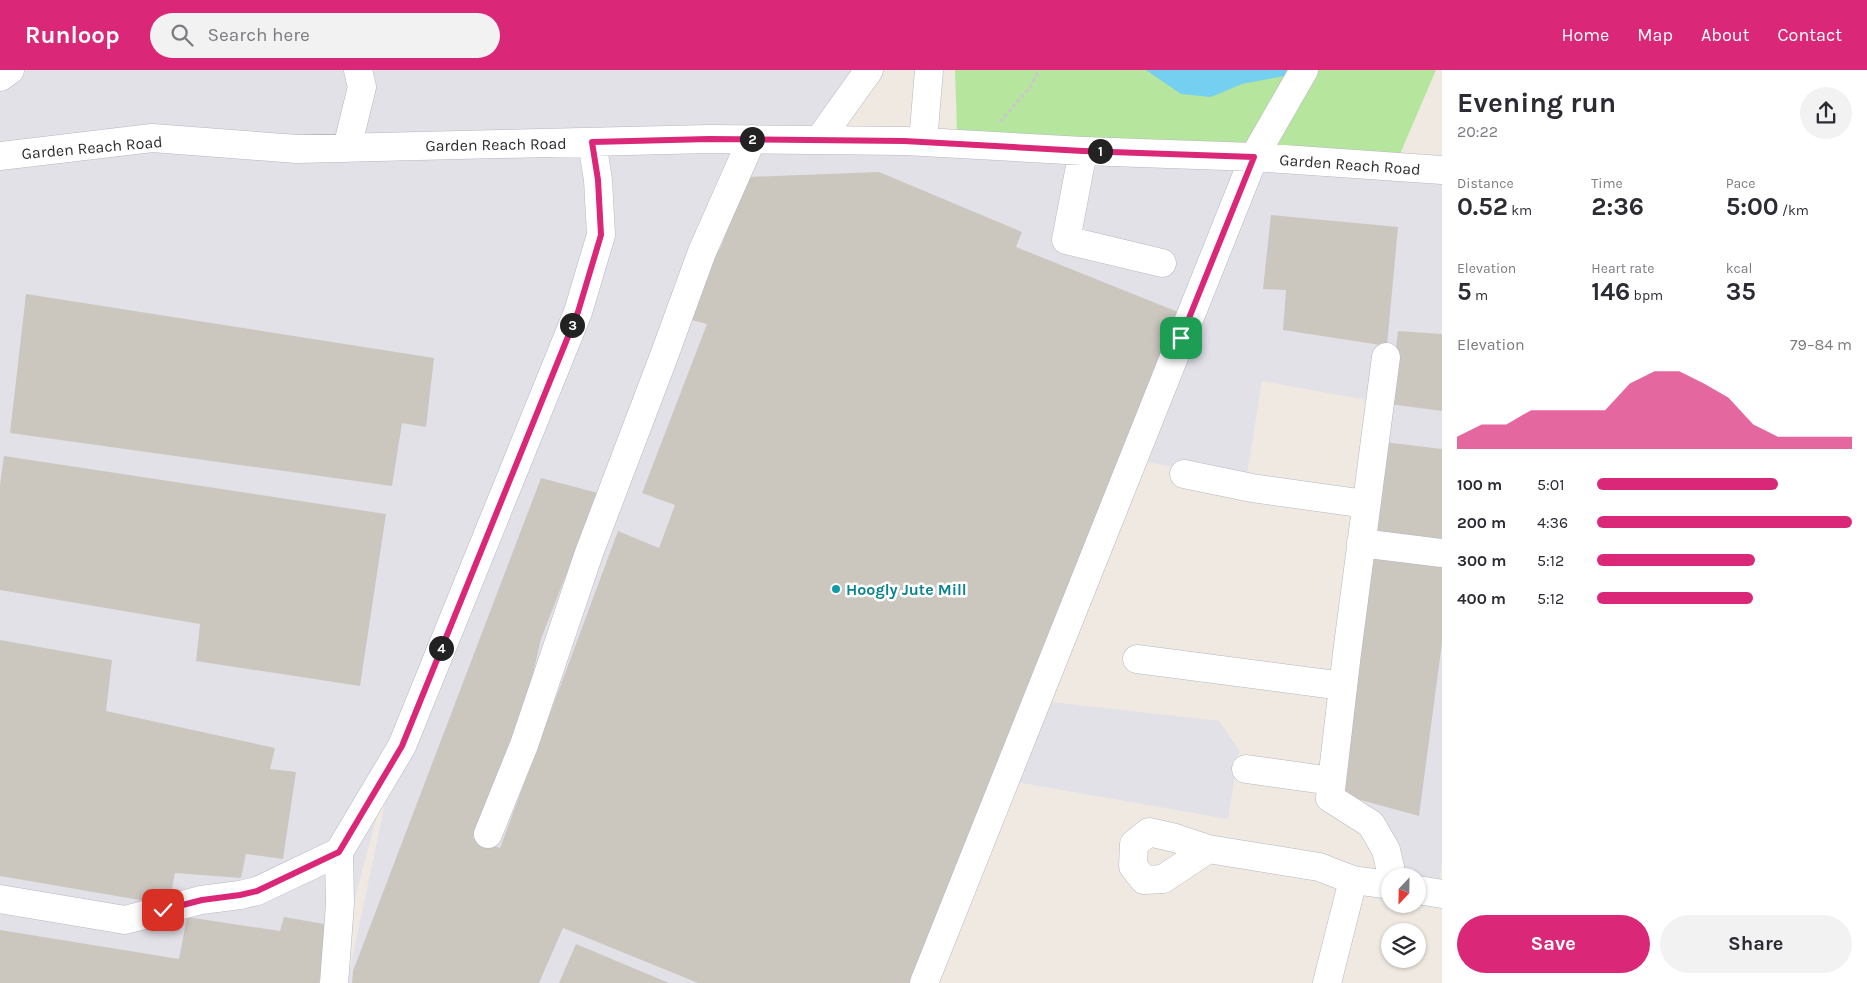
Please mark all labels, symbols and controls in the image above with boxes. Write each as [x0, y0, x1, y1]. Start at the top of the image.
search box [150, 13, 500, 58]
text: Runloop [25, 21, 120, 49]
icon: search [168, 21, 196, 49]
text: Search here [208, 24, 310, 46]
text: Home [1561, 24, 1609, 46]
text: Map [1637, 24, 1673, 46]
text: About [1701, 24, 1750, 46]
text: Contact [1778, 24, 1842, 46]
text: Evening run [1457, 86, 1616, 119]
button: share [1800, 87, 1852, 139]
text: 20:22 [1457, 122, 1498, 141]
pin: 2 [740, 126, 764, 152]
text: 2 [748, 131, 757, 148]
street label: Garden Reach Road [21, 132, 163, 163]
street label: Garden Reach Road [425, 134, 567, 155]
pin: 1 [1088, 138, 1112, 164]
text: 1 [1098, 143, 1103, 160]
street label: Garden Reach Road [1279, 150, 1421, 179]
text: Distance [1457, 175, 1514, 192]
text: Time [1591, 175, 1623, 192]
text: Pace [1726, 175, 1756, 192]
text: 0.52 [1457, 192, 1508, 221]
text: 2:36 [1591, 192, 1644, 221]
text: 5:00 [1726, 192, 1779, 221]
text: km [1508, 202, 1532, 219]
text: /km [1779, 202, 1809, 219]
text: Elevation [1457, 260, 1516, 277]
text: Heart rate [1591, 260, 1654, 277]
text: kcal [1726, 260, 1752, 277]
text: 5 [1457, 277, 1472, 306]
text: 146 [1591, 277, 1630, 306]
text: 35 [1726, 277, 1756, 306]
text: m [1472, 287, 1488, 304]
text: bpm [1630, 287, 1663, 304]
pin: 3 [560, 312, 584, 338]
text: 3 [568, 317, 577, 334]
pin [1160, 317, 1202, 359]
icon: arrive [1167, 324, 1195, 352]
text: Elevation [1457, 335, 1525, 354]
text: 79–84 m [1790, 335, 1852, 354]
text: 100 m [1457, 475, 1502, 494]
text: 5:01 [1537, 475, 1565, 494]
text: 200 m [1457, 513, 1506, 532]
text: 4:36 [1537, 513, 1568, 532]
text: 300 m [1457, 551, 1506, 570]
text: 5:12 [1537, 551, 1564, 570]
place label: Hoogly Jute Mill [846, 580, 967, 599]
marker: Hoogly Jute Mill [830, 583, 842, 595]
text: 400 m [1457, 589, 1506, 608]
text: 5:12 [1537, 589, 1564, 608]
pin: 4 [428, 636, 454, 660]
text: 4 [437, 640, 446, 657]
north arrow [1381, 868, 1426, 912]
map controls [1381, 868, 1426, 968]
pin [142, 889, 184, 931]
icon: check [149, 896, 177, 924]
button: Save [1457, 915, 1650, 973]
button: Share [1660, 915, 1852, 973]
button: layers [1381, 923, 1426, 968]

